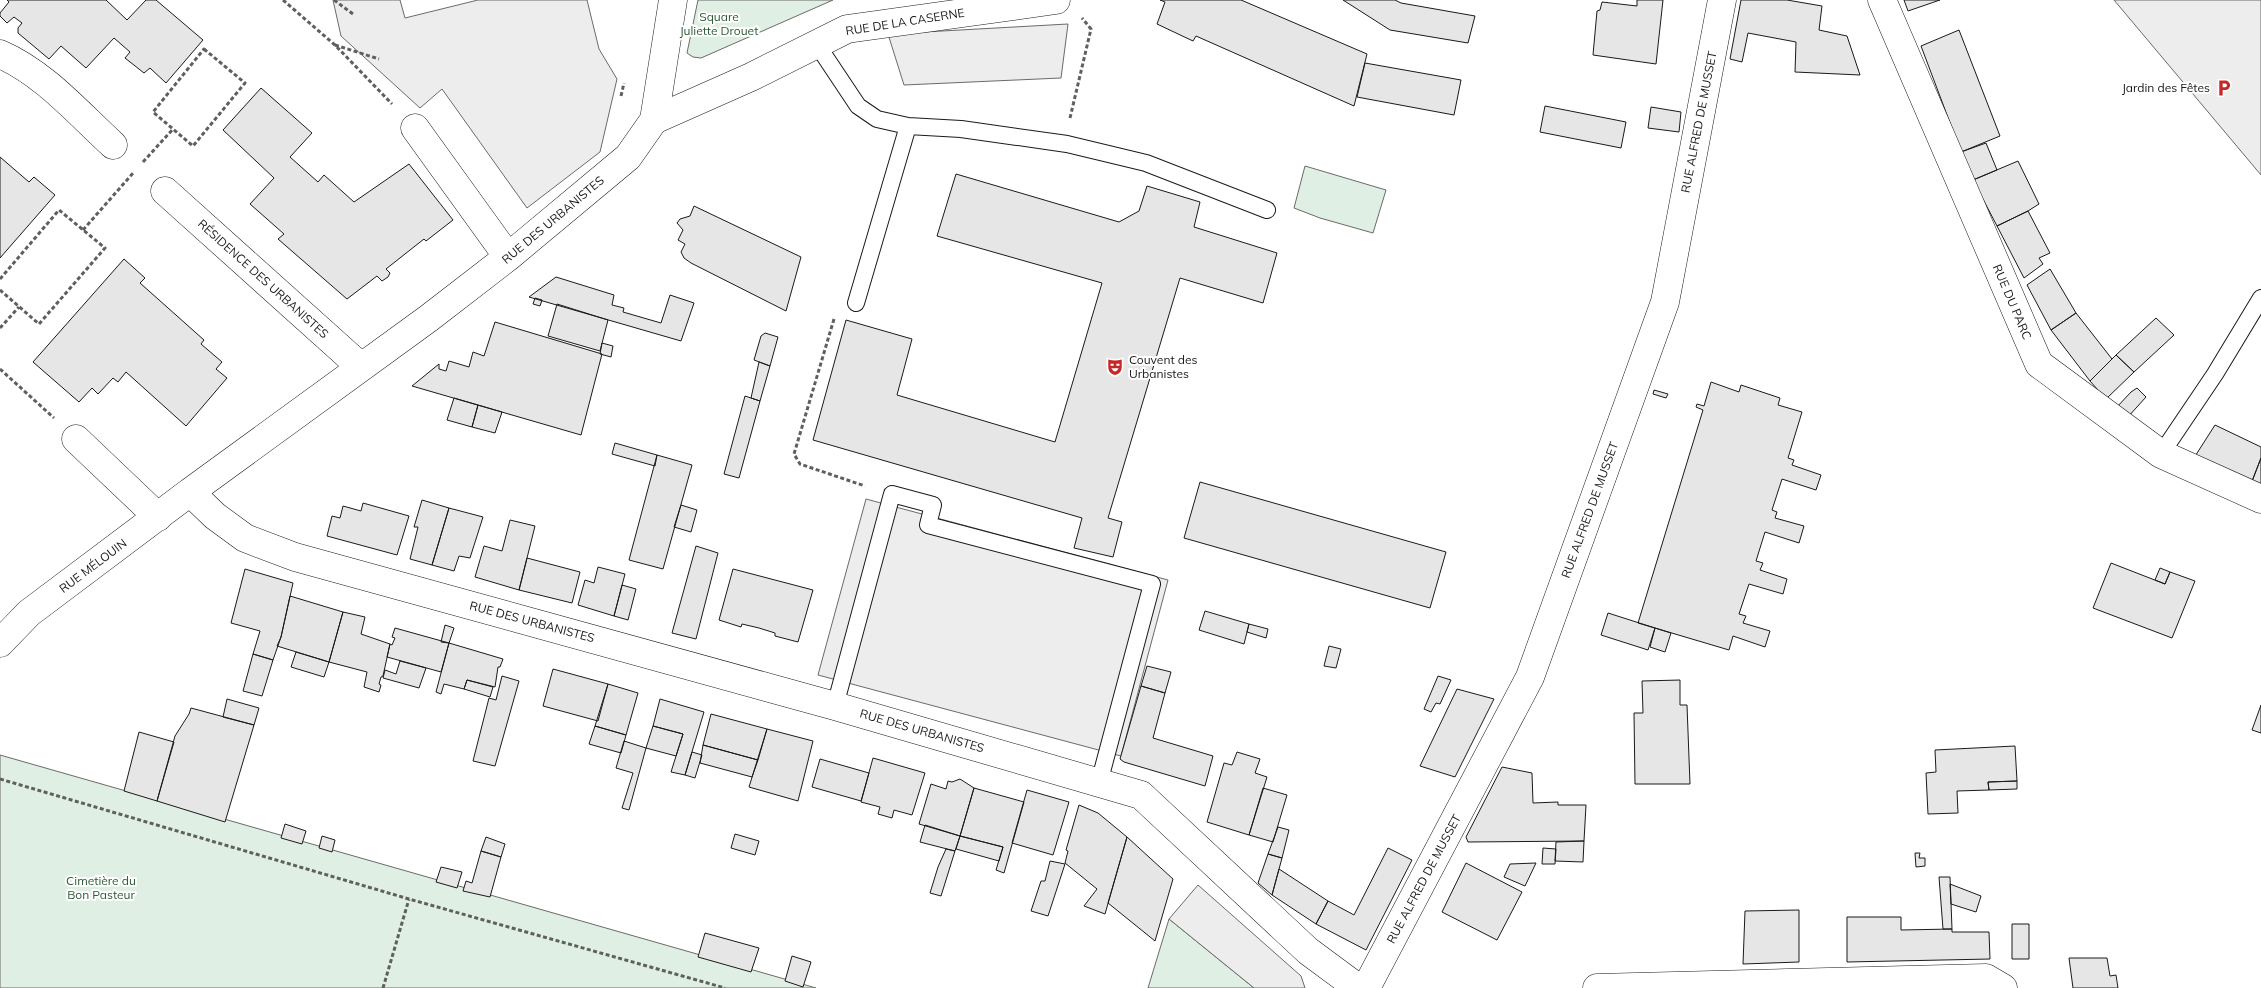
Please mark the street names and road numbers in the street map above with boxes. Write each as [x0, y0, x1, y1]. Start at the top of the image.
street label: RUE DE LA CASERNE [844, 5, 965, 38]
street label: RUE ALFRED DE MUSSET [1677, 49, 1720, 194]
street label: RUE DES URBANISTES [499, 172, 607, 267]
street label: RÉSIDENCE DES URBANISTES [195, 216, 332, 341]
street label: RUE DU PARC [1990, 262, 2035, 342]
street label: RUE ALFRED DE MUSSET [1558, 439, 1621, 580]
street label: RUE MÉLOUIN [56, 535, 129, 596]
street label: RUE DES URBANISTES [468, 598, 596, 645]
street label: RUE DES URBANISTES [858, 706, 986, 755]
street label: RUE ALFRED DE MUSSET [1383, 811, 1464, 946]

